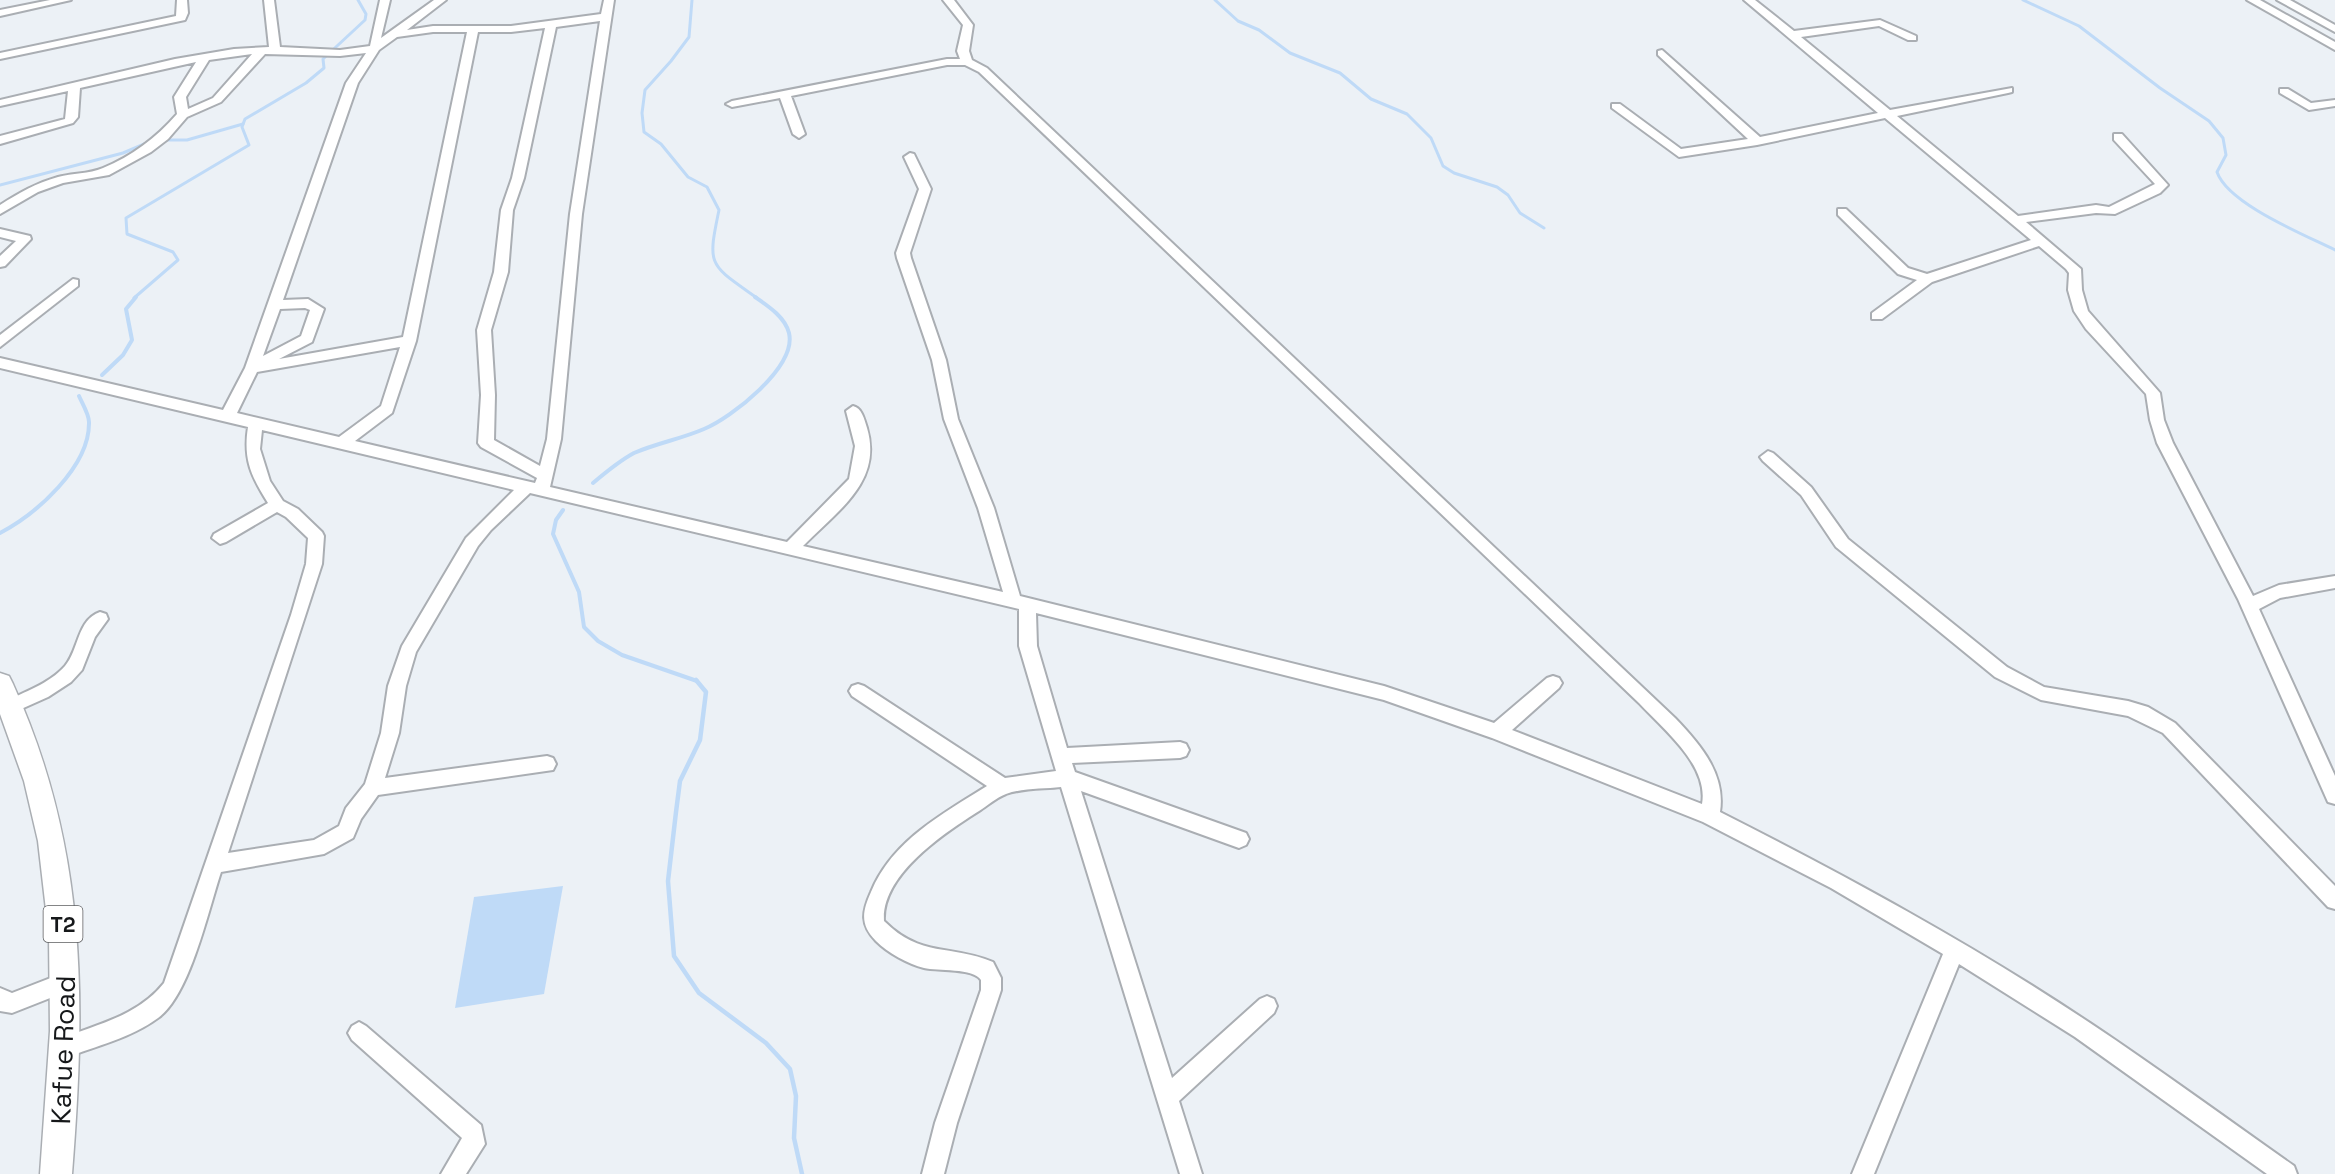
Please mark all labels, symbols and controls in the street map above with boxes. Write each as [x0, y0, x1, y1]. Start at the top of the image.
road number: T2 [44, 906, 82, 942]
street label: Kafue Road [43, 975, 83, 1125]

